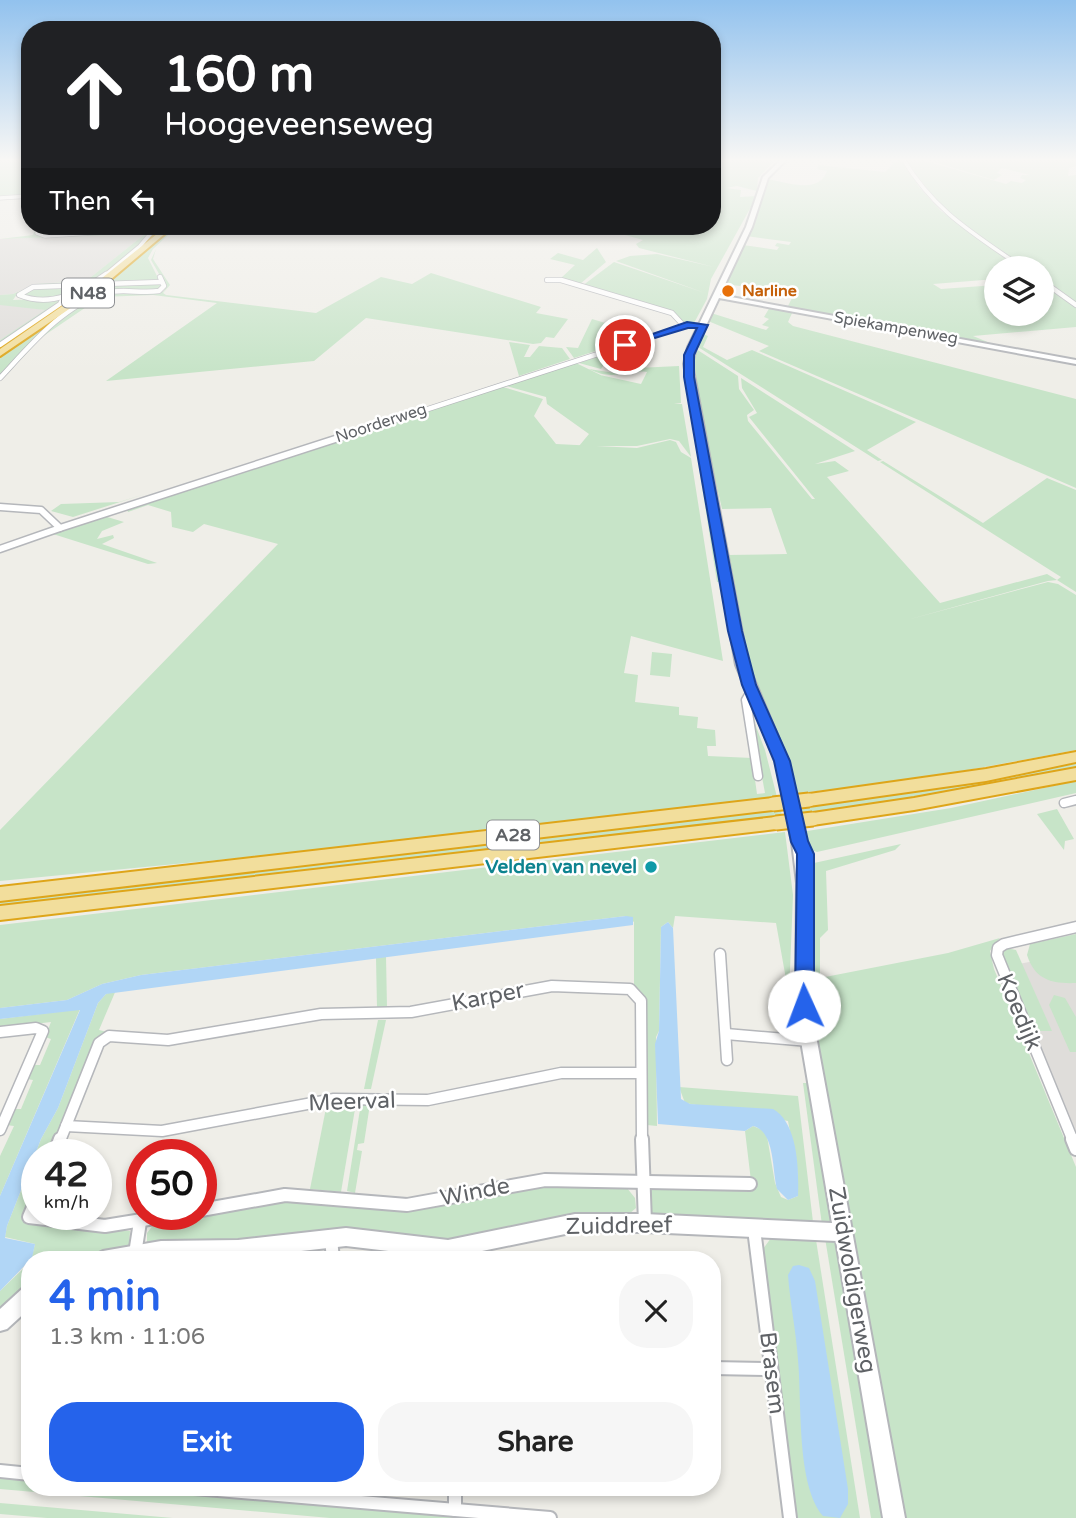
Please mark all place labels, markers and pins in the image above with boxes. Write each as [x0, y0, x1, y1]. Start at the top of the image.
place label: Narline [742, 281, 797, 301]
marker: Narline [720, 283, 736, 299]
pin [595, 315, 655, 375]
place label: Velden van nevel [485, 856, 637, 878]
marker: Velden van nevel [643, 859, 659, 875]

